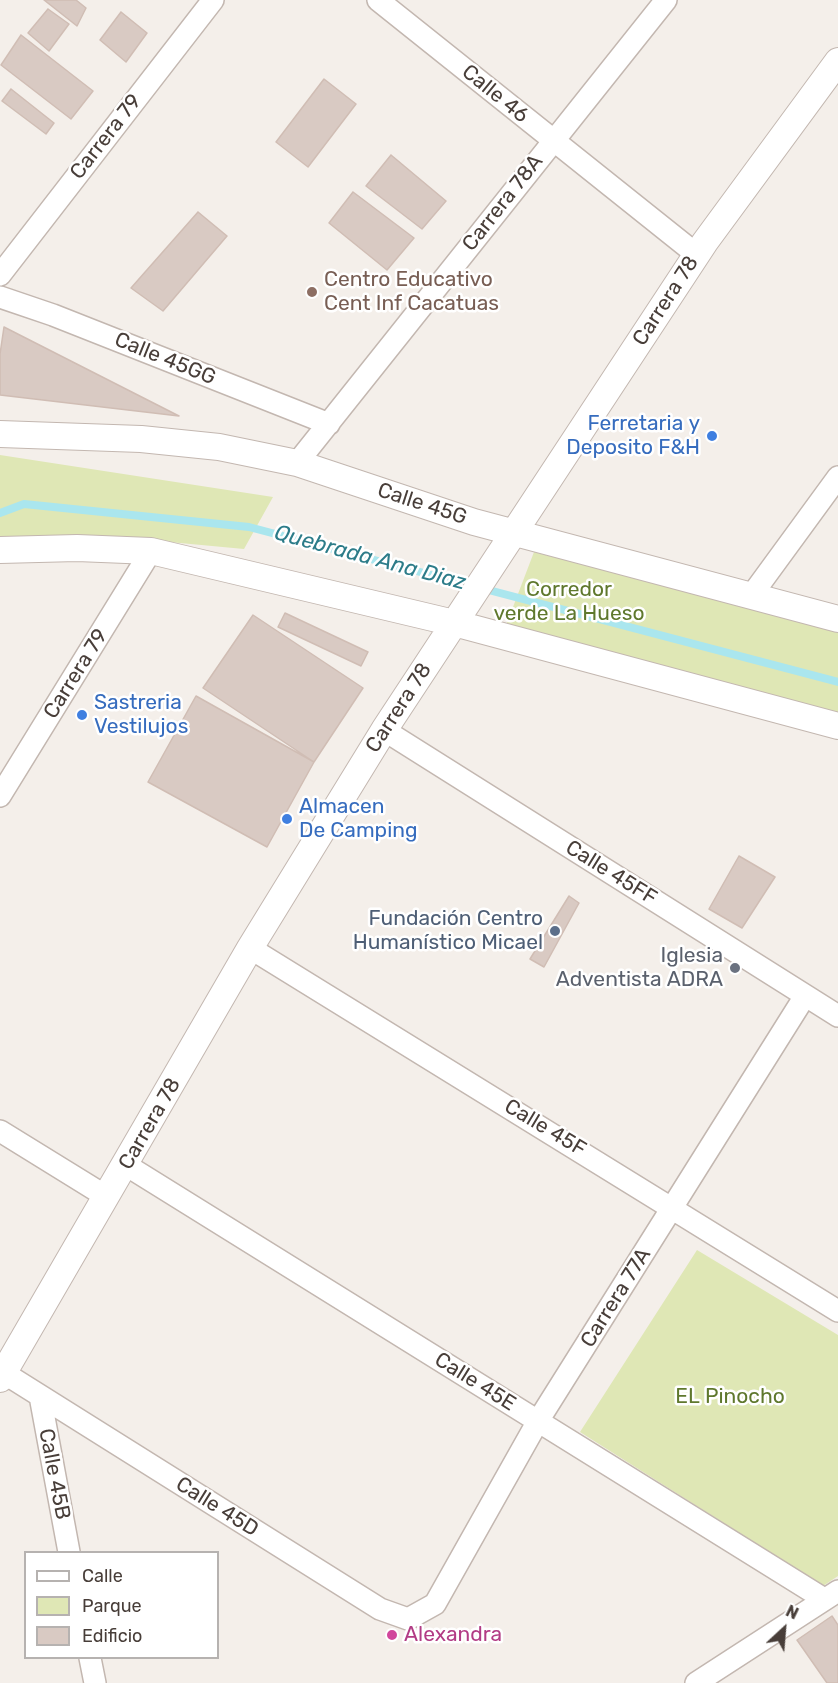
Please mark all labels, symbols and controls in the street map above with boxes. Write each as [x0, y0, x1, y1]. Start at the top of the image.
street label: Calle 46 [457, 60, 533, 128]
street label: Carrera 79 [65, 90, 147, 184]
street label: Carrera 78A [457, 150, 549, 256]
street label: Carrera 78 [628, 251, 704, 351]
place label: Centro Educativo Cent Inf Cacatuas [324, 267, 499, 317]
marker: Centro Educativo Cent Inf Cacatuas [305, 285, 319, 299]
street label: Calle 45GG [111, 327, 219, 391]
place label: Ferretaria y Deposito F&H [566, 411, 700, 461]
marker: Ferretaria y Deposito F&H [705, 429, 719, 443]
street label: Calle 45G [374, 478, 470, 530]
water label: Quebrada Ana Diaz [271, 520, 469, 596]
park label: Corredor verde La Hueso [494, 577, 644, 627]
street label: Carrera 79 [39, 625, 113, 723]
street label: Carrera 78 [361, 658, 437, 758]
place label: Sastreria Vestilujos [94, 690, 188, 740]
marker: Sastreria Vestilujos [75, 708, 89, 722]
place label: Almacen De Camping [299, 794, 417, 844]
marker: Almacen De Camping [280, 812, 294, 826]
street label: Calle 45FF [561, 835, 661, 911]
place label: Fundación Centro Humanístico Micael [353, 906, 543, 956]
marker: Fundación Centro Humanístico Micael [548, 924, 562, 938]
place label: Iglesia Adventista ADRA [556, 943, 723, 993]
marker: Iglesia Adventista ADRA [728, 961, 742, 975]
street label: Carrera 78 [114, 1074, 186, 1174]
street label: Calle 45F [500, 1094, 590, 1162]
street label: Carrera 77A [576, 1244, 656, 1352]
street label: Calle 45E [430, 1347, 520, 1417]
park label: EL Pinocho [675, 1384, 785, 1410]
street label: Calle 45B [33, 1426, 75, 1522]
street label: Calle 45D [171, 1472, 263, 1542]
legend [24, 1551, 219, 1659]
text: Calle [82, 1565, 123, 1587]
text: Parque [82, 1595, 142, 1617]
north arrow [754, 1599, 814, 1659]
text: N [783, 1601, 801, 1623]
place label: Alexandra [404, 1622, 502, 1648]
text: Edificio [82, 1625, 142, 1647]
marker: Alexandra [385, 1628, 399, 1642]

